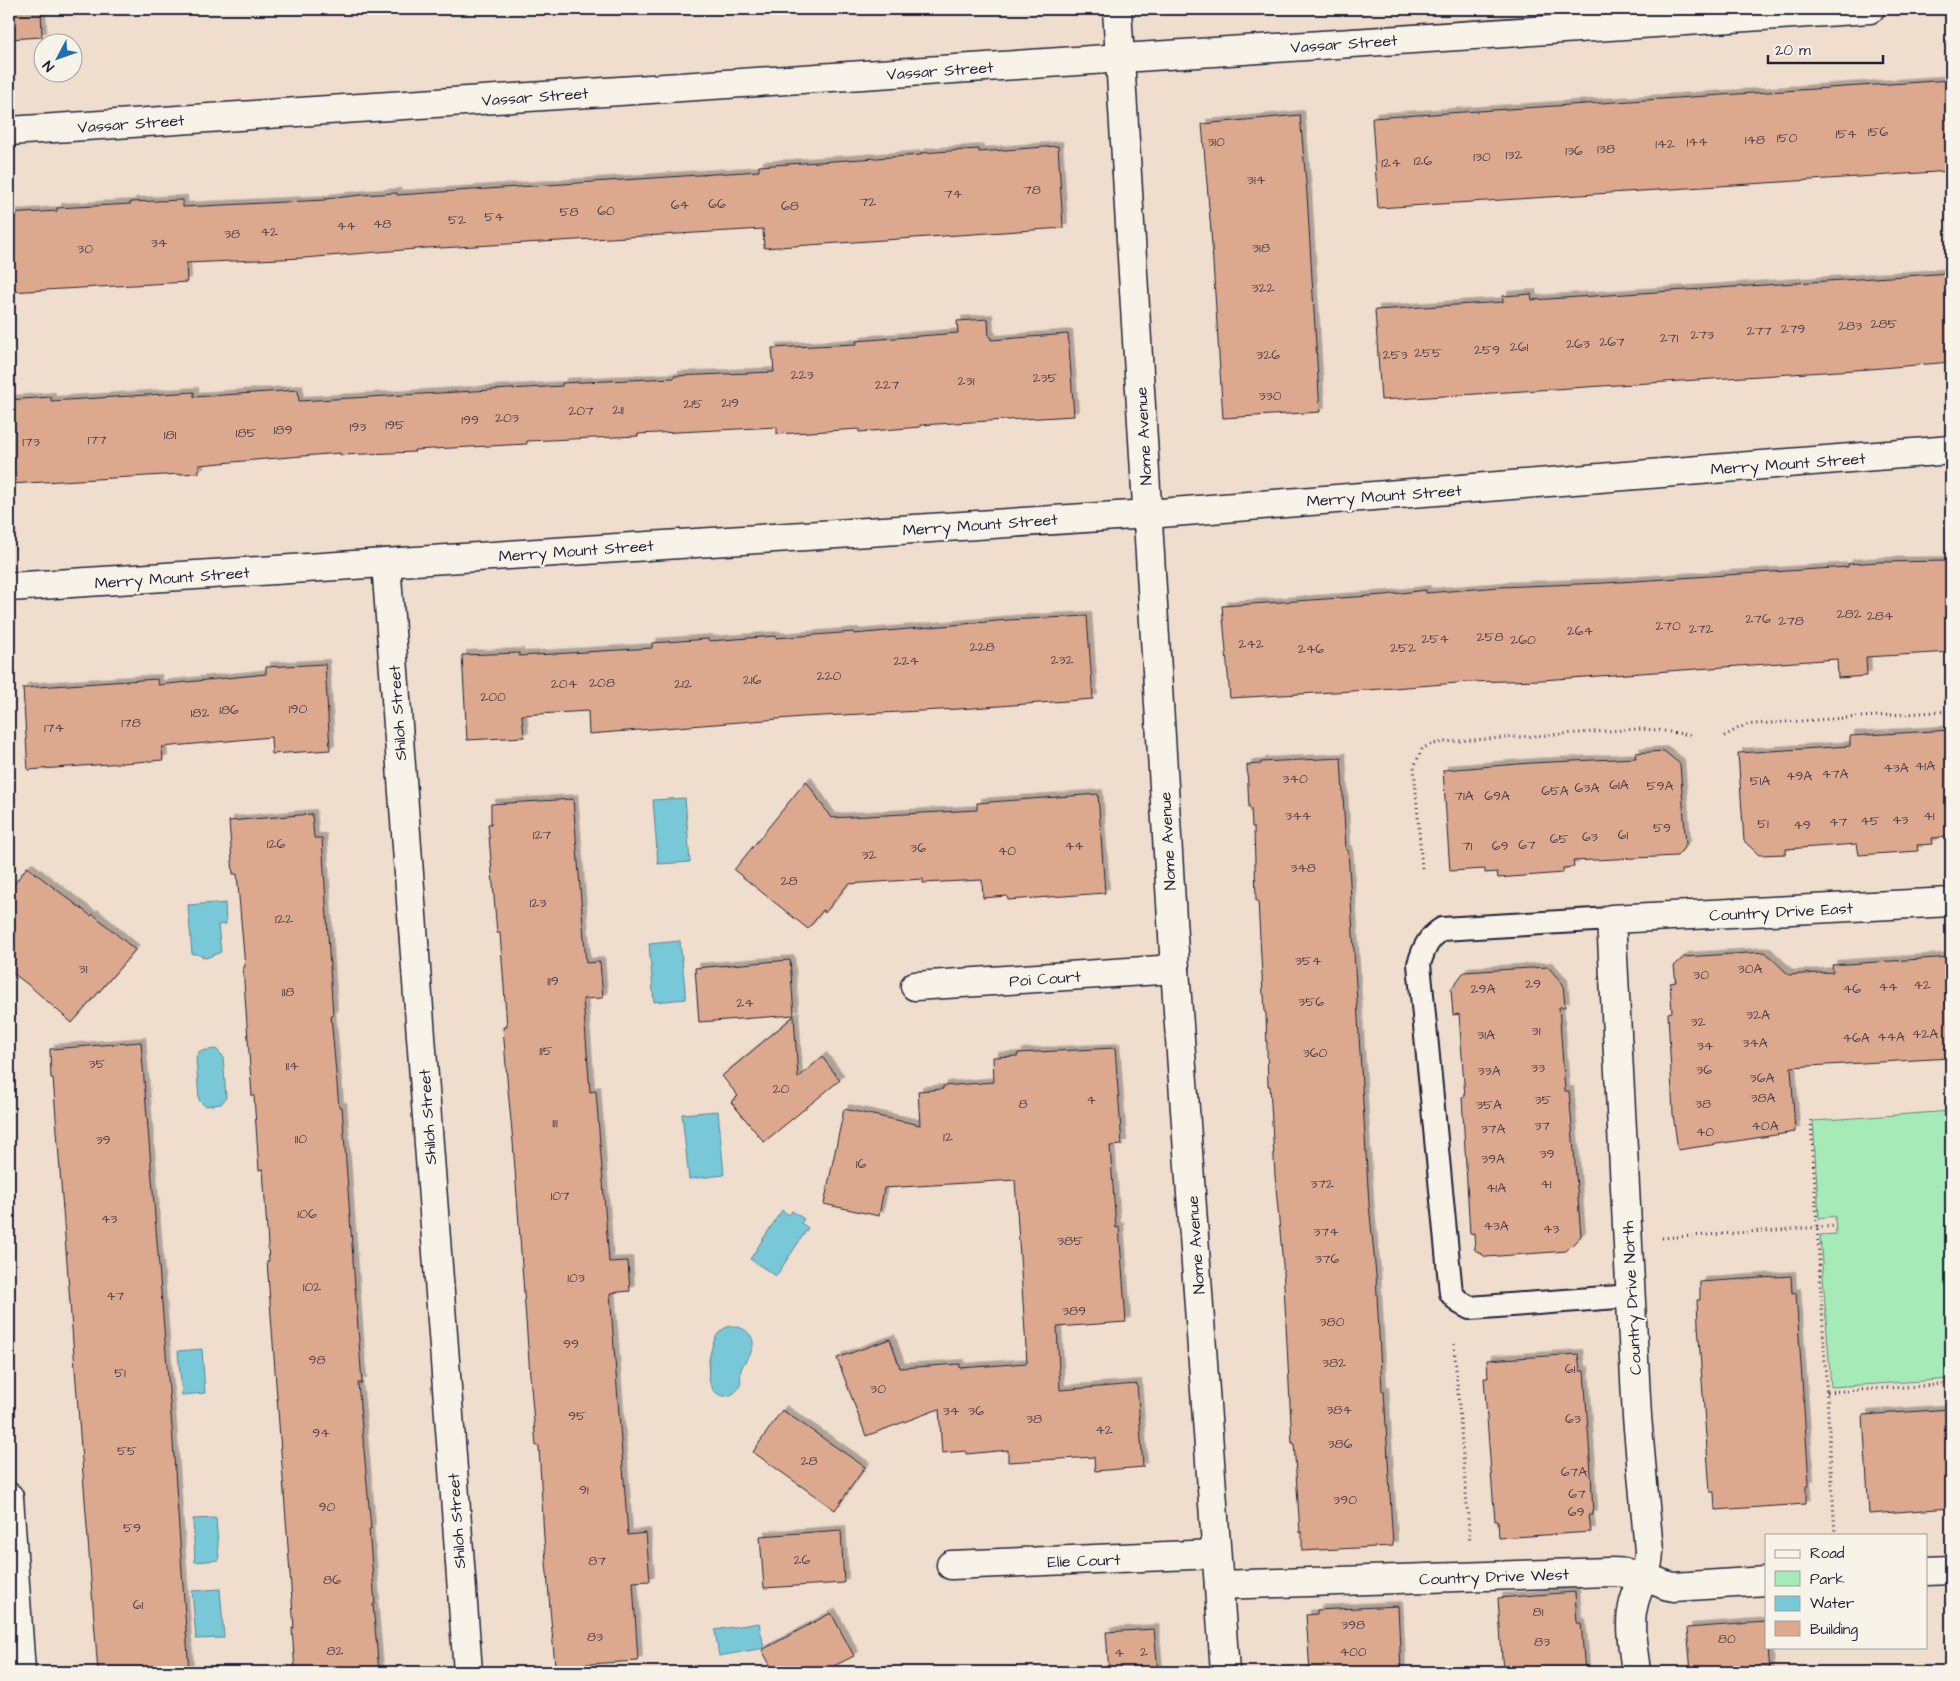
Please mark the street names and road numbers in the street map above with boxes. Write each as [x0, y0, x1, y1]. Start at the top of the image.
street label: Vassar Street [1290, 29, 1399, 59]
street label: Vassar Street [886, 56, 995, 86]
street label: Vassar Street [481, 82, 590, 112]
street label: Vassar Street [77, 109, 186, 139]
street label: Nome Avenue [1130, 386, 1158, 486]
street label: Merry Mount Street [1710, 448, 1867, 481]
street label: Merry Mount Street [1306, 480, 1463, 513]
street label: Merry Mount Street [902, 509, 1059, 542]
street label: Merry Mount Street [498, 535, 655, 568]
street label: Merry Mount Street [94, 562, 251, 595]
street label: Shiloh Street [384, 664, 412, 761]
street label: Nome Avenue [1154, 791, 1182, 891]
street label: Country Drive East [1709, 897, 1854, 928]
street label: Poi Court [1008, 965, 1082, 992]
street label: Shiloh Street [414, 1068, 442, 1165]
street label: Nome Avenue [1182, 1195, 1210, 1295]
street label: Country Drive North [1617, 1220, 1648, 1376]
street label: Shiloh Street [443, 1472, 471, 1569]
street label: Elie Court [1047, 1549, 1122, 1573]
street label: Country Drive West [1419, 1563, 1570, 1592]

